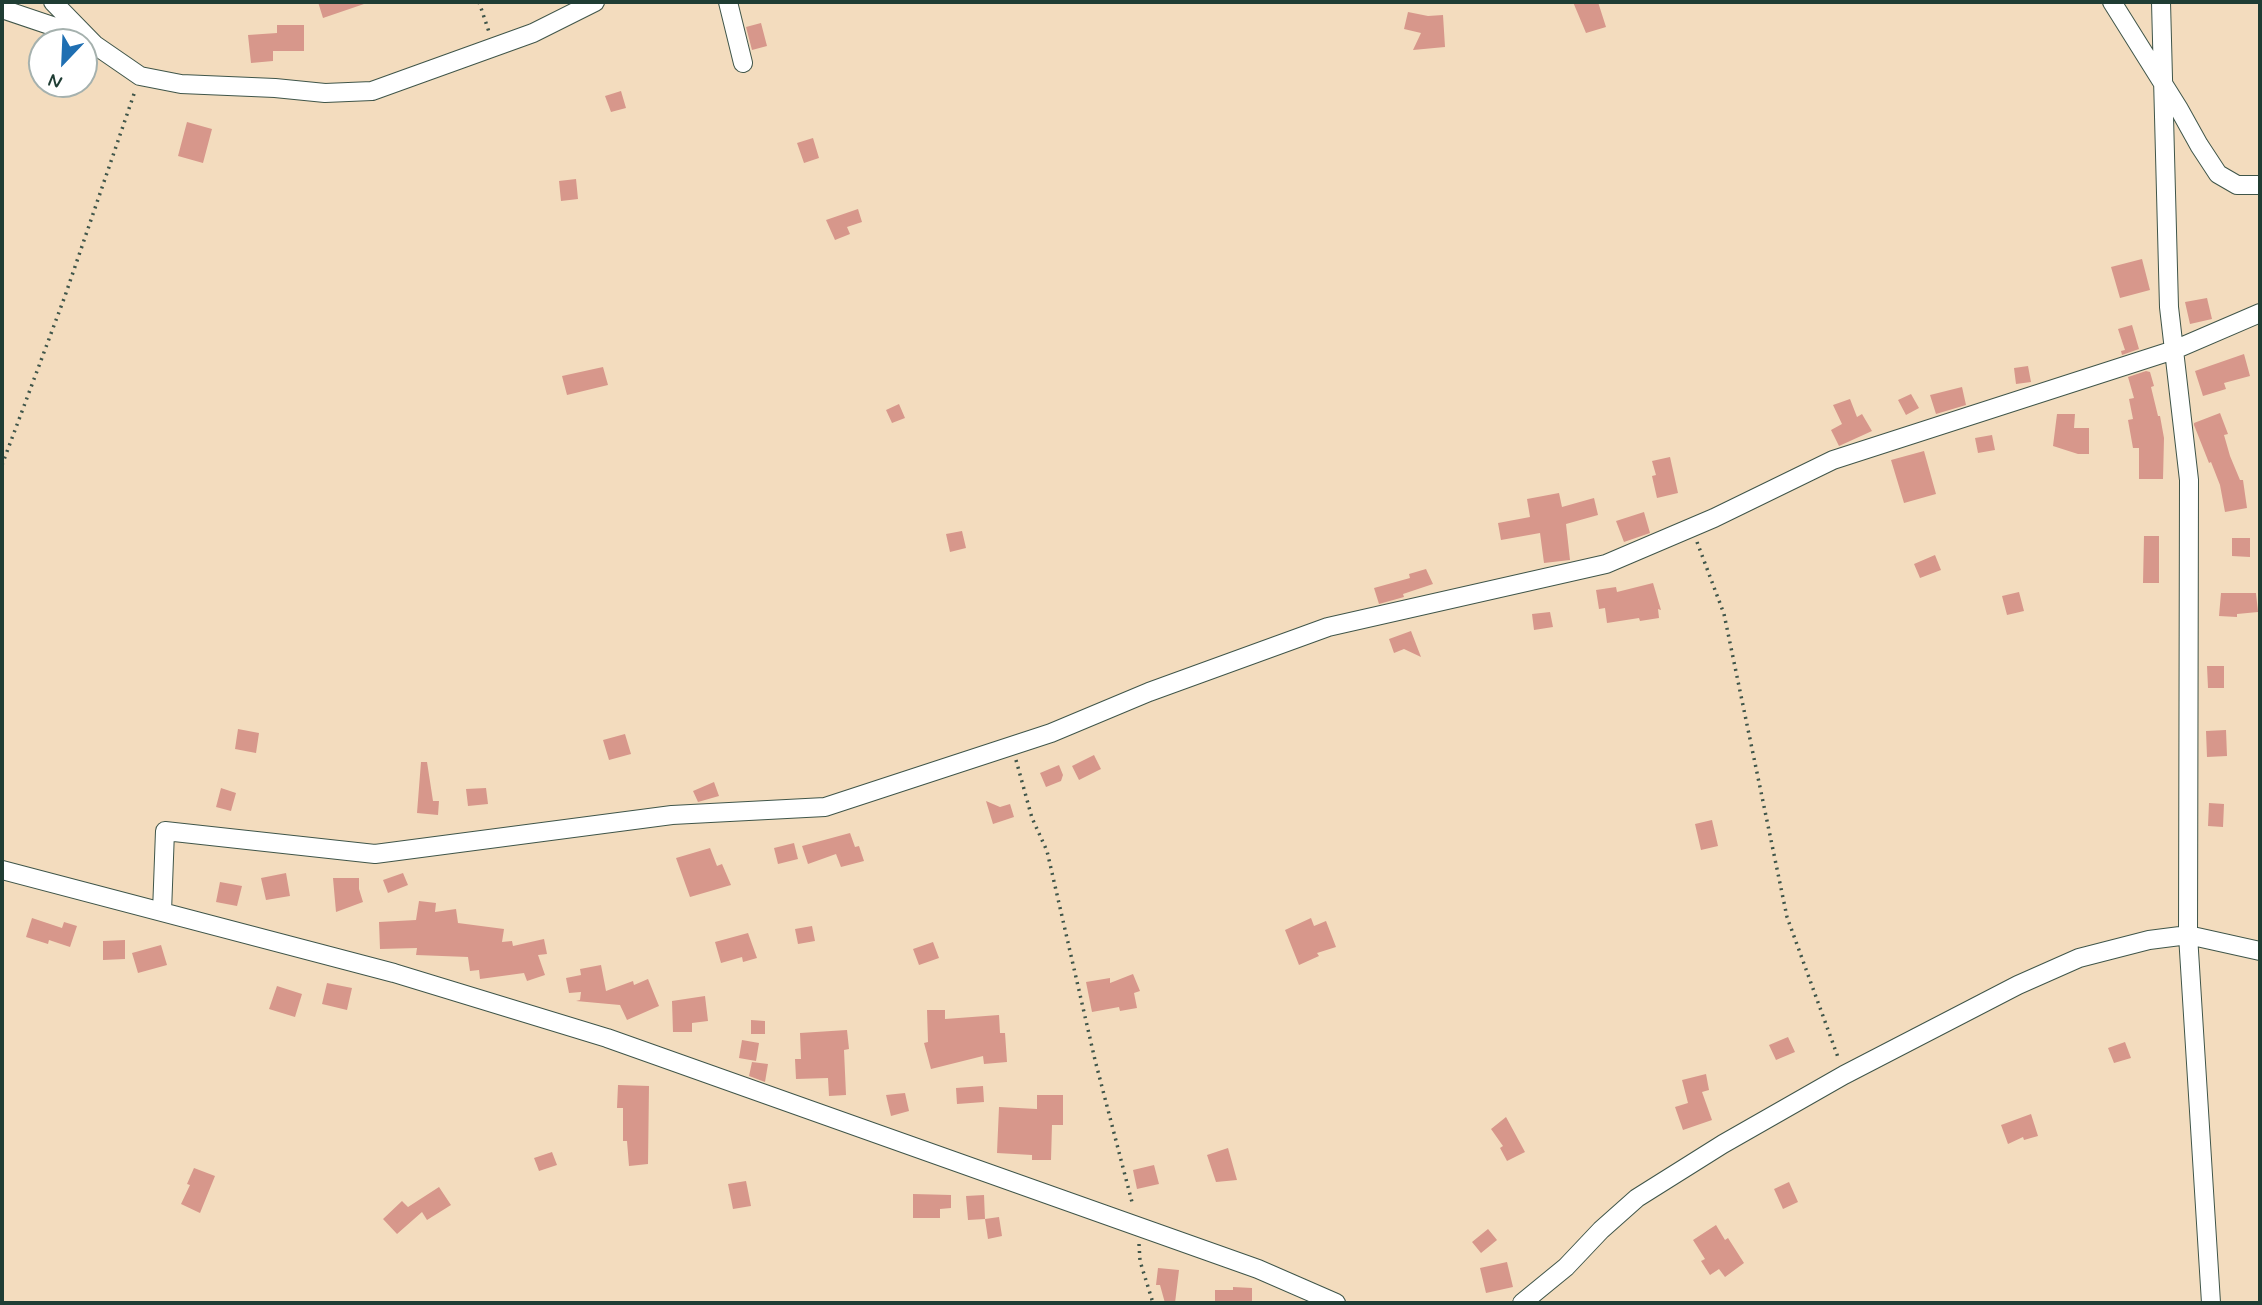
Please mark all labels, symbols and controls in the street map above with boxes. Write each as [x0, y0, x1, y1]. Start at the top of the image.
north arrow [28, 28, 98, 98]
text: N [45, 67, 66, 95]

